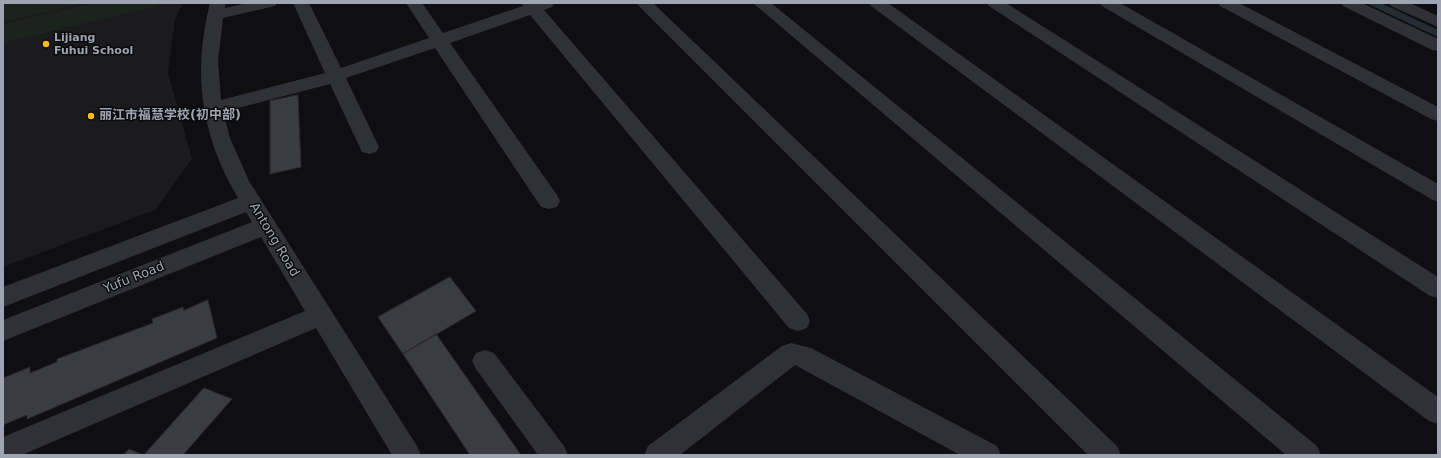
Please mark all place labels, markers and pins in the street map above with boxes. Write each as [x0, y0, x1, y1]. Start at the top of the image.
place label: Lijiang Fuhui School [54, 31, 133, 57]
marker: Lijiang Fuhui School [41, 39, 51, 49]
place label: 丽江市福慧学校(初中部) [99, 108, 241, 124]
marker: 丽江市福慧学校(初中部) [86, 111, 96, 121]

